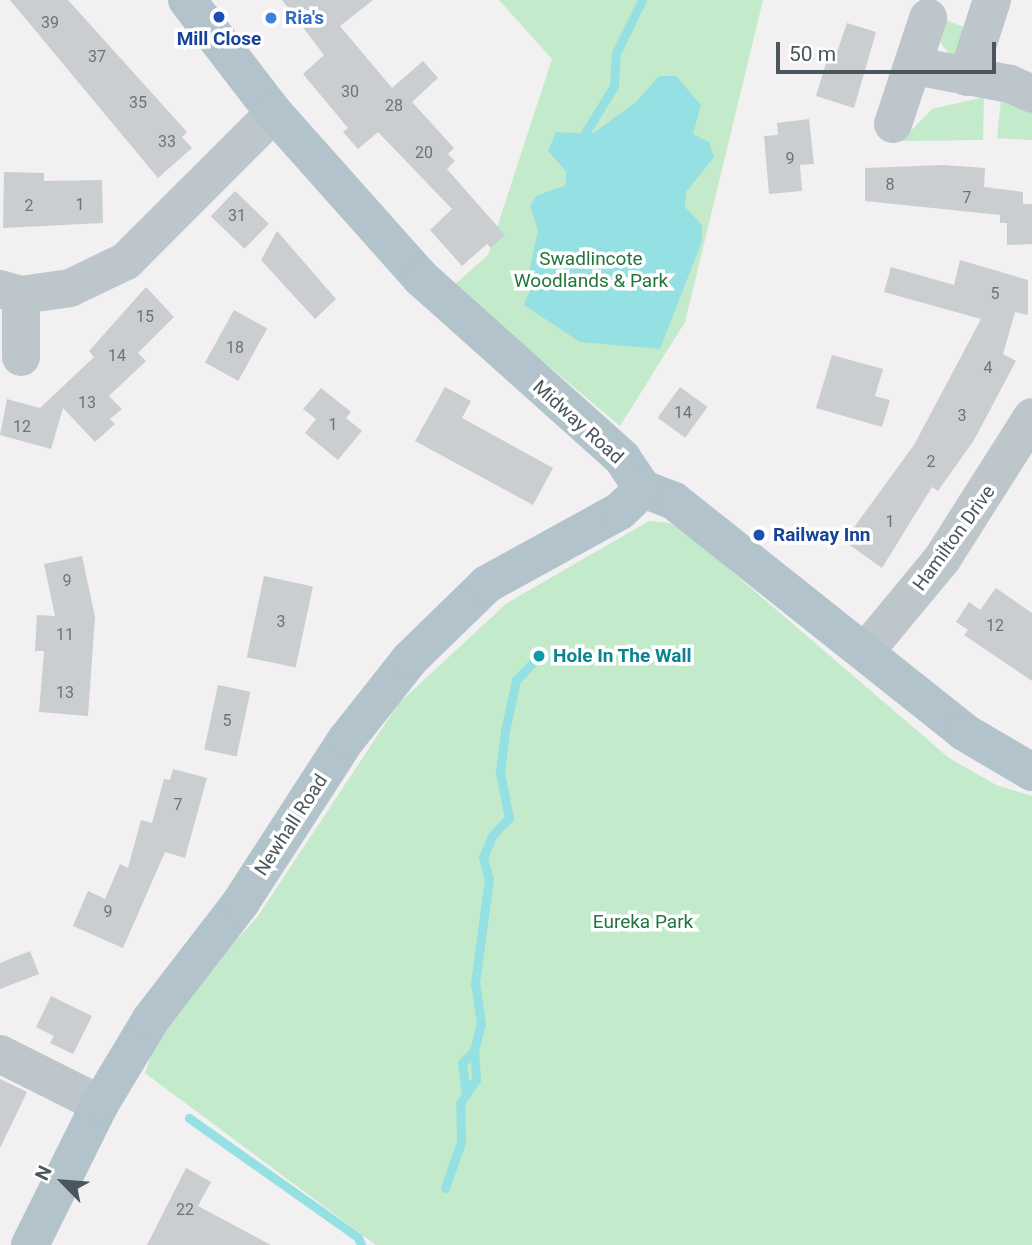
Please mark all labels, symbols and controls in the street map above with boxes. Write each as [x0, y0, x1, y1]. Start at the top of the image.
place label: Ria's [285, 7, 324, 29]
marker: Mill Close [211, 9, 227, 25]
marker: Ria's [263, 10, 279, 26]
house number: 39 [41, 13, 59, 33]
place label: Mill Close [177, 28, 261, 50]
scale bar [780, 28, 1000, 72]
text: 50 m [789, 42, 836, 66]
house number: 37 [88, 47, 106, 67]
house number: 30 [341, 82, 359, 102]
house number: 35 [129, 93, 147, 113]
house number: 28 [385, 96, 403, 116]
house number: 33 [158, 132, 176, 152]
house number: 20 [415, 143, 433, 163]
house number: 9 [786, 149, 794, 169]
house number: 8 [886, 175, 894, 195]
house number: 7 [963, 188, 971, 208]
house number: 1 [76, 195, 84, 215]
house number: 2 [25, 196, 33, 216]
house number: 31 [228, 206, 246, 226]
park label: Swadlincote Woodlands & Park [514, 248, 668, 292]
house number: 5 [991, 284, 999, 304]
house number: 15 [136, 307, 154, 327]
house number: 18 [226, 338, 244, 358]
house number: 14 [108, 346, 126, 366]
house number: 4 [984, 358, 992, 378]
street label: Midway Road [528, 375, 628, 469]
house number: 13 [78, 393, 96, 413]
house number: 14 [674, 403, 692, 423]
house number: 3 [958, 406, 966, 426]
house number: 1 [329, 415, 337, 435]
house number: 12 [13, 417, 31, 437]
house number: 2 [927, 452, 935, 472]
street label: Hamilton Drive [908, 481, 1000, 595]
house number: 1 [886, 512, 894, 532]
place label: Railway Inn [773, 524, 871, 546]
marker: Railway Inn [751, 527, 767, 543]
house number: 9 [63, 571, 71, 591]
house number: 3 [277, 612, 285, 632]
house number: 12 [986, 616, 1004, 636]
house number: 11 [56, 625, 74, 645]
place label: Hole In The Wall [553, 645, 692, 667]
marker: Hole In The Wall [531, 648, 547, 664]
house number: 13 [56, 683, 74, 703]
house number: 5 [223, 711, 231, 731]
street label: Newhall Road [250, 770, 332, 880]
house number: 7 [174, 795, 182, 815]
house number: 9 [104, 902, 112, 922]
park label: Eureka Park [593, 911, 693, 933]
north arrow [28, 1147, 98, 1217]
text: N [30, 1162, 57, 1184]
house number: 22 [176, 1200, 194, 1220]

